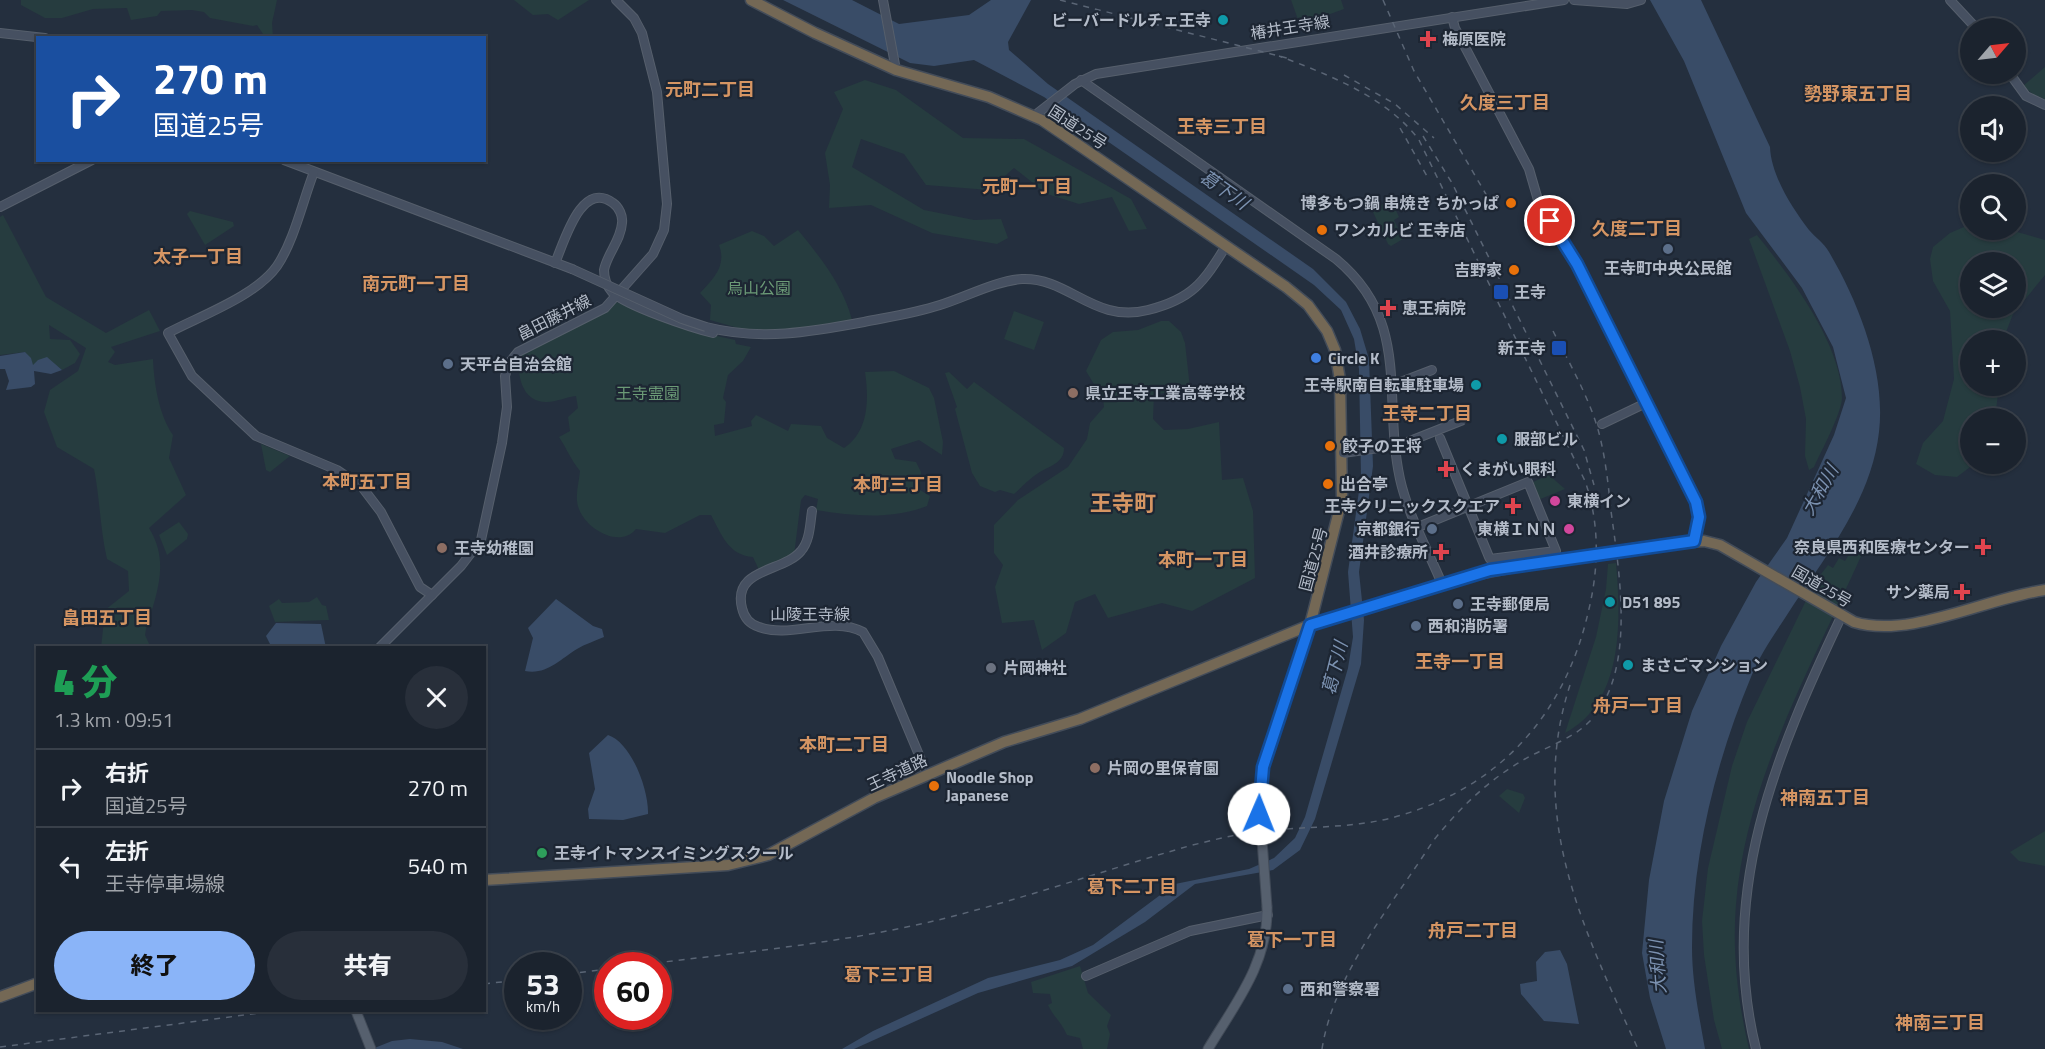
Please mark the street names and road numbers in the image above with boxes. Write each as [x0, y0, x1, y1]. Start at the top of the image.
street label: 椿井王寺線 [1249, 9, 1331, 45]
street label: 国道25号 [1044, 99, 1112, 155]
street label: 畠田藤井線 [513, 288, 595, 346]
street label: 国道25号 [1293, 524, 1333, 594]
street label: 国道25号 [1787, 559, 1857, 613]
street label: 山陵王寺線 [770, 602, 850, 626]
street label: 王寺道路 [863, 748, 931, 796]

